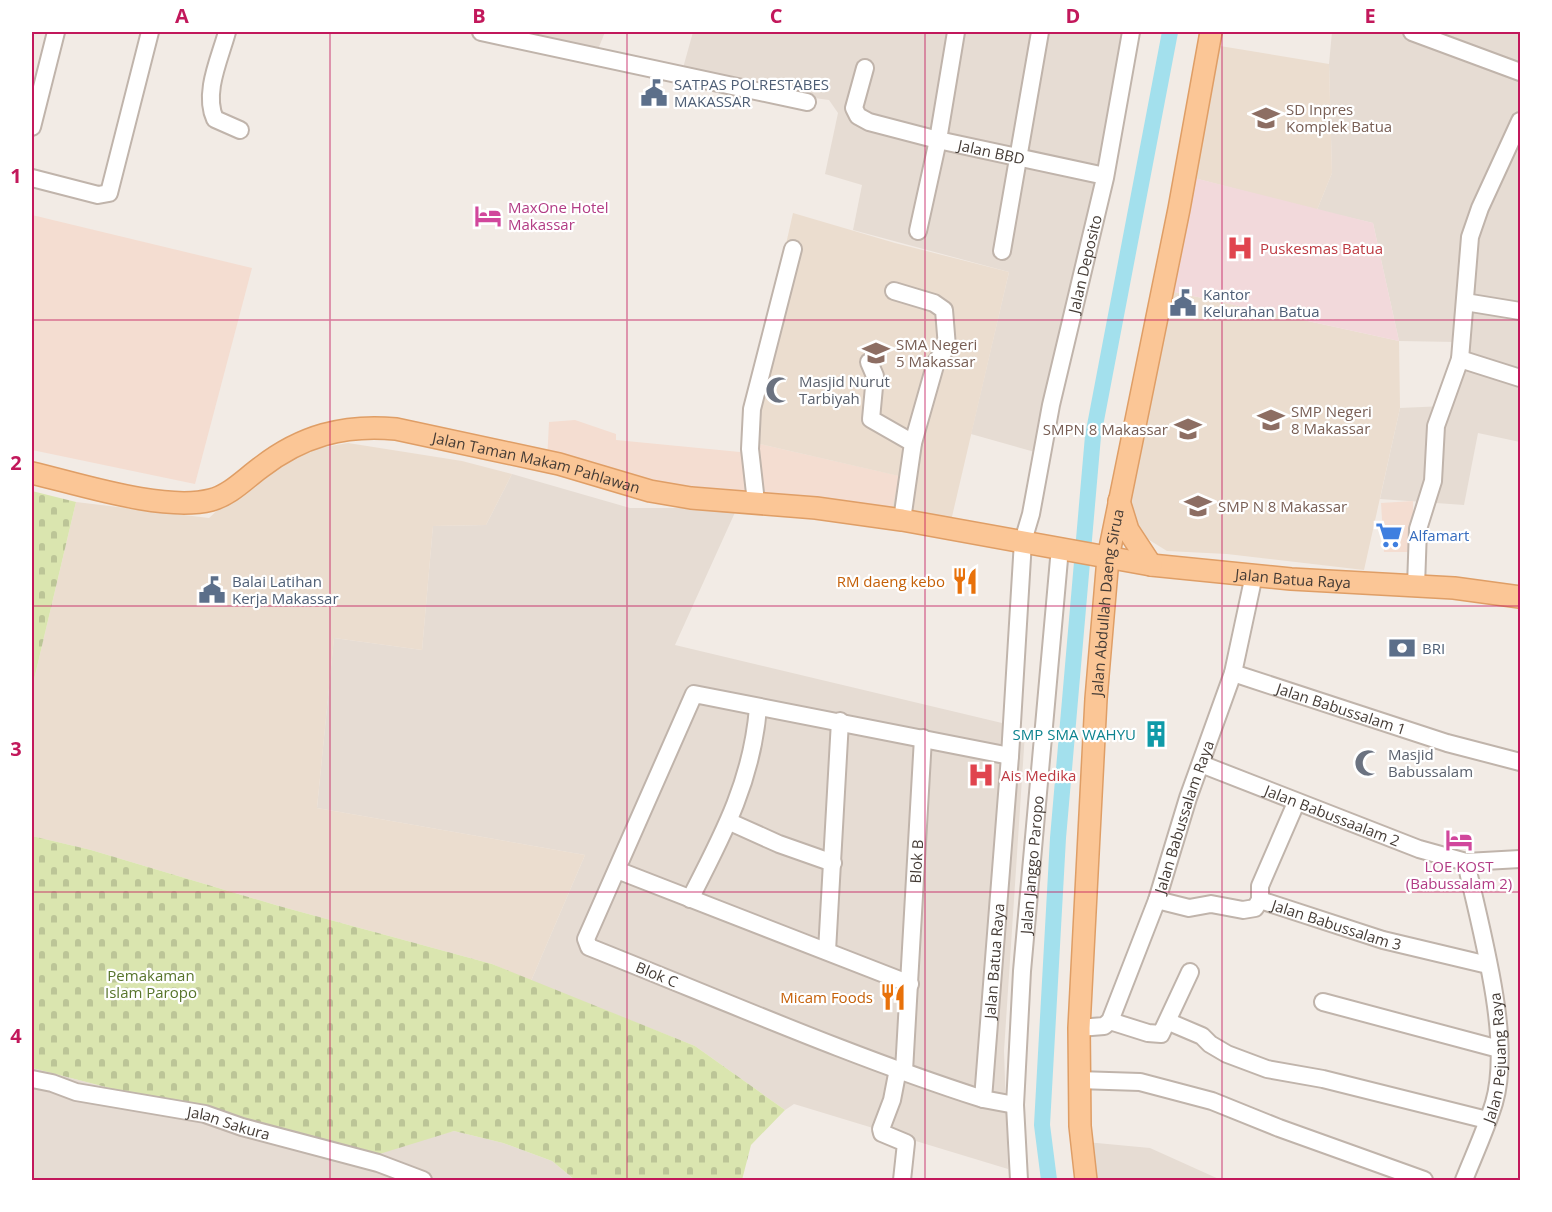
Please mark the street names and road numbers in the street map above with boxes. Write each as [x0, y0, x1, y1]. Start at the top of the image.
street label: Jalan BBD [954, 134, 1027, 168]
street label: Jalan Deposito [1063, 213, 1106, 317]
street label: Jalan Taman Makam Pahlawan [429, 427, 643, 498]
street label: Jalan Abdullah Daeng Sirua [1086, 507, 1128, 699]
street label: Jalan Batua Raya [1232, 563, 1352, 592]
street label: Jalan Babussalam 1 [1272, 677, 1409, 739]
street label: Jalan Babussalam Raya [1149, 737, 1218, 898]
street label: Jalan Babussaalam 2 [1260, 779, 1403, 851]
street label: Jalan Janggo Paropo [1015, 794, 1048, 937]
street label: Blok B [905, 839, 927, 884]
street label: Jalan Babussalam 3 [1267, 894, 1404, 954]
street label: Jalan Batua Raya [979, 902, 1008, 1022]
street label: Blok C [633, 957, 681, 991]
street label: Jalan Pejuang Raya [1477, 991, 1510, 1127]
street label: Jalan Sakura [184, 1101, 272, 1144]

